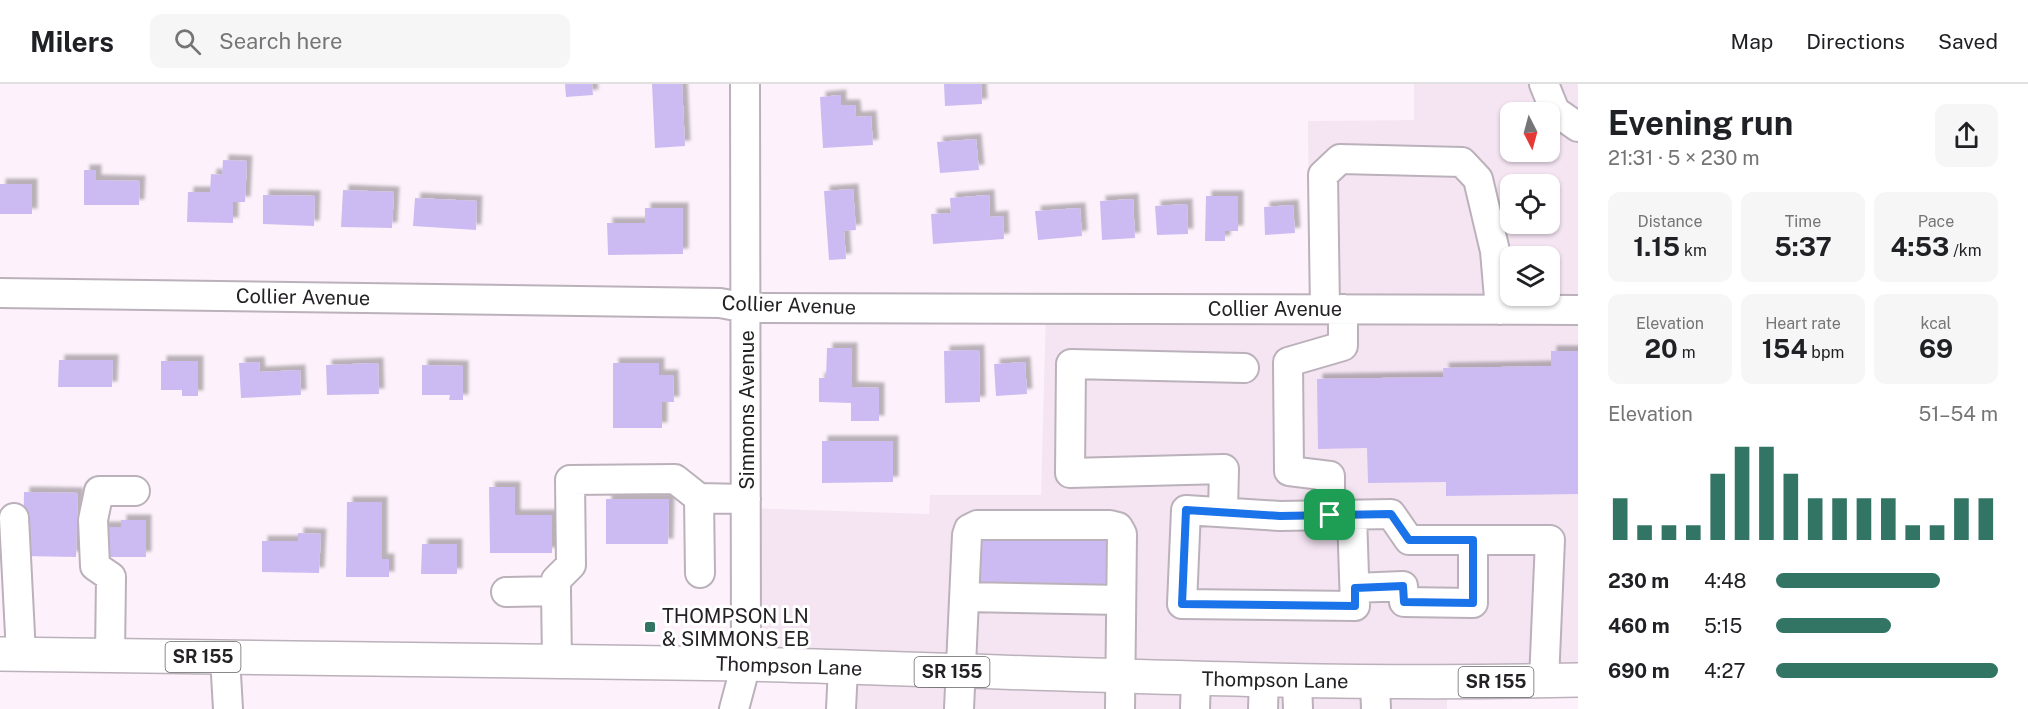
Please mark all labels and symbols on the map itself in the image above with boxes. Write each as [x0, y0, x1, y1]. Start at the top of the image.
north arrow [1500, 102, 1560, 162]
street label: Collier Avenue [236, 284, 370, 310]
street label: Collier Avenue [721, 291, 857, 319]
street label: Collier Avenue [1208, 297, 1342, 321]
street label: Simmons Avenue [735, 330, 759, 490]
pin [1304, 489, 1355, 540]
place label: THOMPSON LN & SIMMONS EB [662, 604, 809, 651]
marker: THOMPSON LN & SIMMONS EB [643, 620, 657, 634]
road number: SR 155 [166, 642, 240, 672]
street label: Thompson Lane [715, 651, 863, 681]
road number: SR 155 [914, 657, 990, 687]
street label: Thompson Lane [1201, 667, 1349, 693]
road number: SR 155 [1458, 667, 1534, 697]

